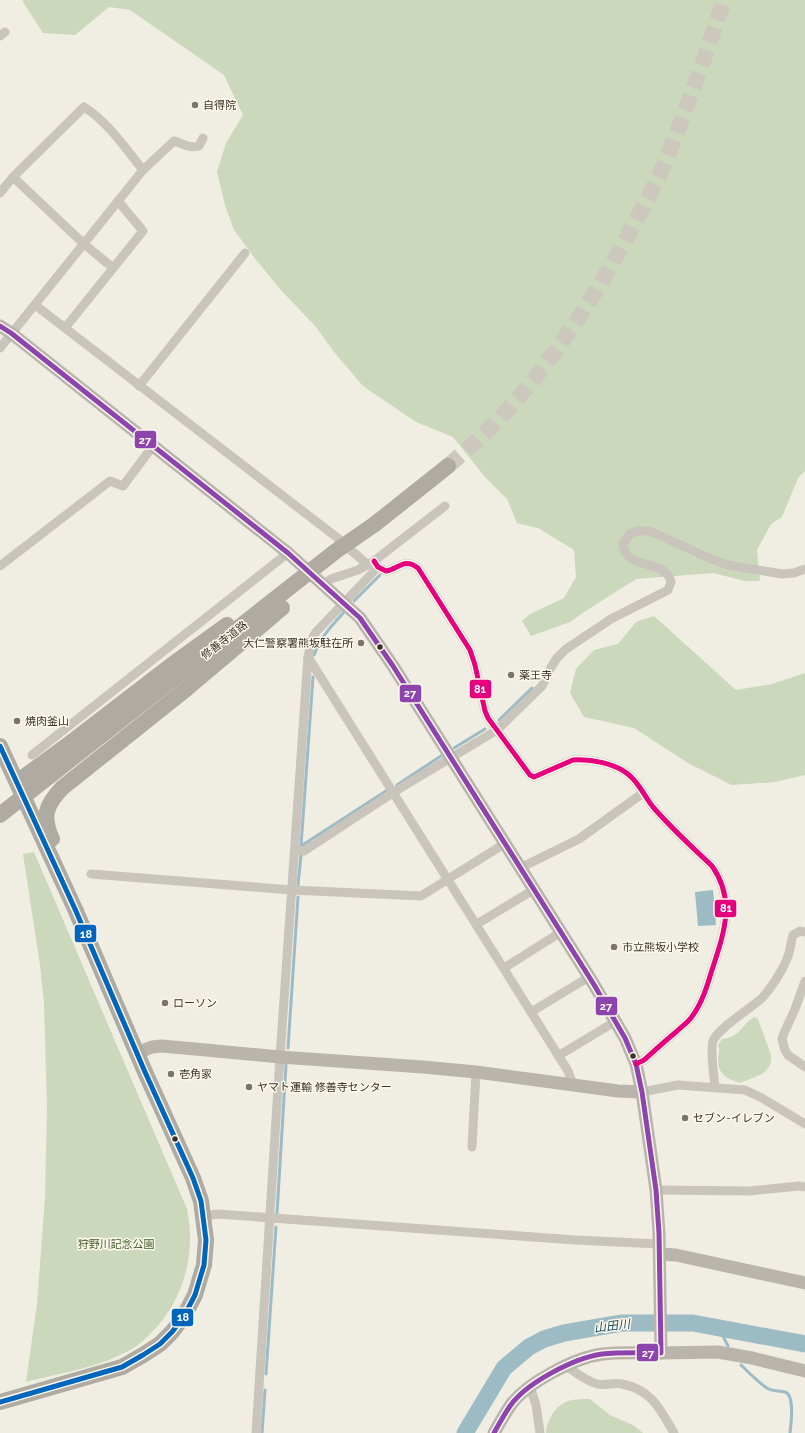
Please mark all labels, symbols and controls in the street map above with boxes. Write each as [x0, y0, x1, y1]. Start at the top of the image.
place label: 自得院 [203, 99, 236, 112]
marker: 自得院 [190, 100, 200, 110]
line badge: 27 [134, 430, 157, 449]
text: 27 [139, 434, 152, 447]
street label: 修善寺道路 [199, 618, 250, 662]
place label: 大仁警察署熊坂駐在所 [243, 637, 354, 650]
marker: 大仁警察署熊坂駐在所 [356, 638, 366, 648]
unlabelled marker [375, 642, 385, 652]
place label: 薬王寺 [519, 669, 552, 682]
marker: 薬王寺 [506, 670, 516, 680]
line badge: 81 [469, 679, 492, 699]
text: 81 [474, 683, 487, 696]
line badge: 27 [399, 684, 422, 703]
text: 27 [404, 687, 417, 700]
place label: 焼肉釜山 [25, 715, 69, 728]
marker: 焼肉釜山 [12, 716, 22, 726]
line badge: 81 [714, 899, 737, 918]
text: 81 [720, 902, 733, 915]
line badge: 18 [74, 924, 97, 943]
text: 18 [80, 928, 92, 941]
place label: 市立熊坂小学校 [622, 941, 699, 954]
marker: 市立熊坂小学校 [609, 942, 619, 952]
line badge: 27 [595, 996, 618, 1016]
place label: ローソン [173, 997, 217, 1010]
marker: ローソン [160, 998, 170, 1008]
text: 27 [600, 1000, 613, 1013]
unlabelled marker [628, 1051, 638, 1061]
place label: 壱角家 [179, 1068, 212, 1081]
marker: 壱角家 [166, 1069, 176, 1079]
place label: ヤマト運輸 修善寺センター [257, 1081, 392, 1094]
marker: ヤマト運輸 修善寺センター [244, 1082, 254, 1092]
place label: セブン-イレブン [693, 1112, 775, 1125]
marker: セブン-イレブン [680, 1113, 690, 1123]
unlabelled marker [170, 1134, 180, 1144]
park label: 狩野川記念公園 [78, 1238, 155, 1251]
line badge: 18 [171, 1308, 194, 1327]
text: 18 [177, 1311, 189, 1324]
water label: 山田川 [593, 1317, 633, 1335]
line badge: 27 [636, 1343, 659, 1362]
text: 27 [642, 1347, 655, 1360]

